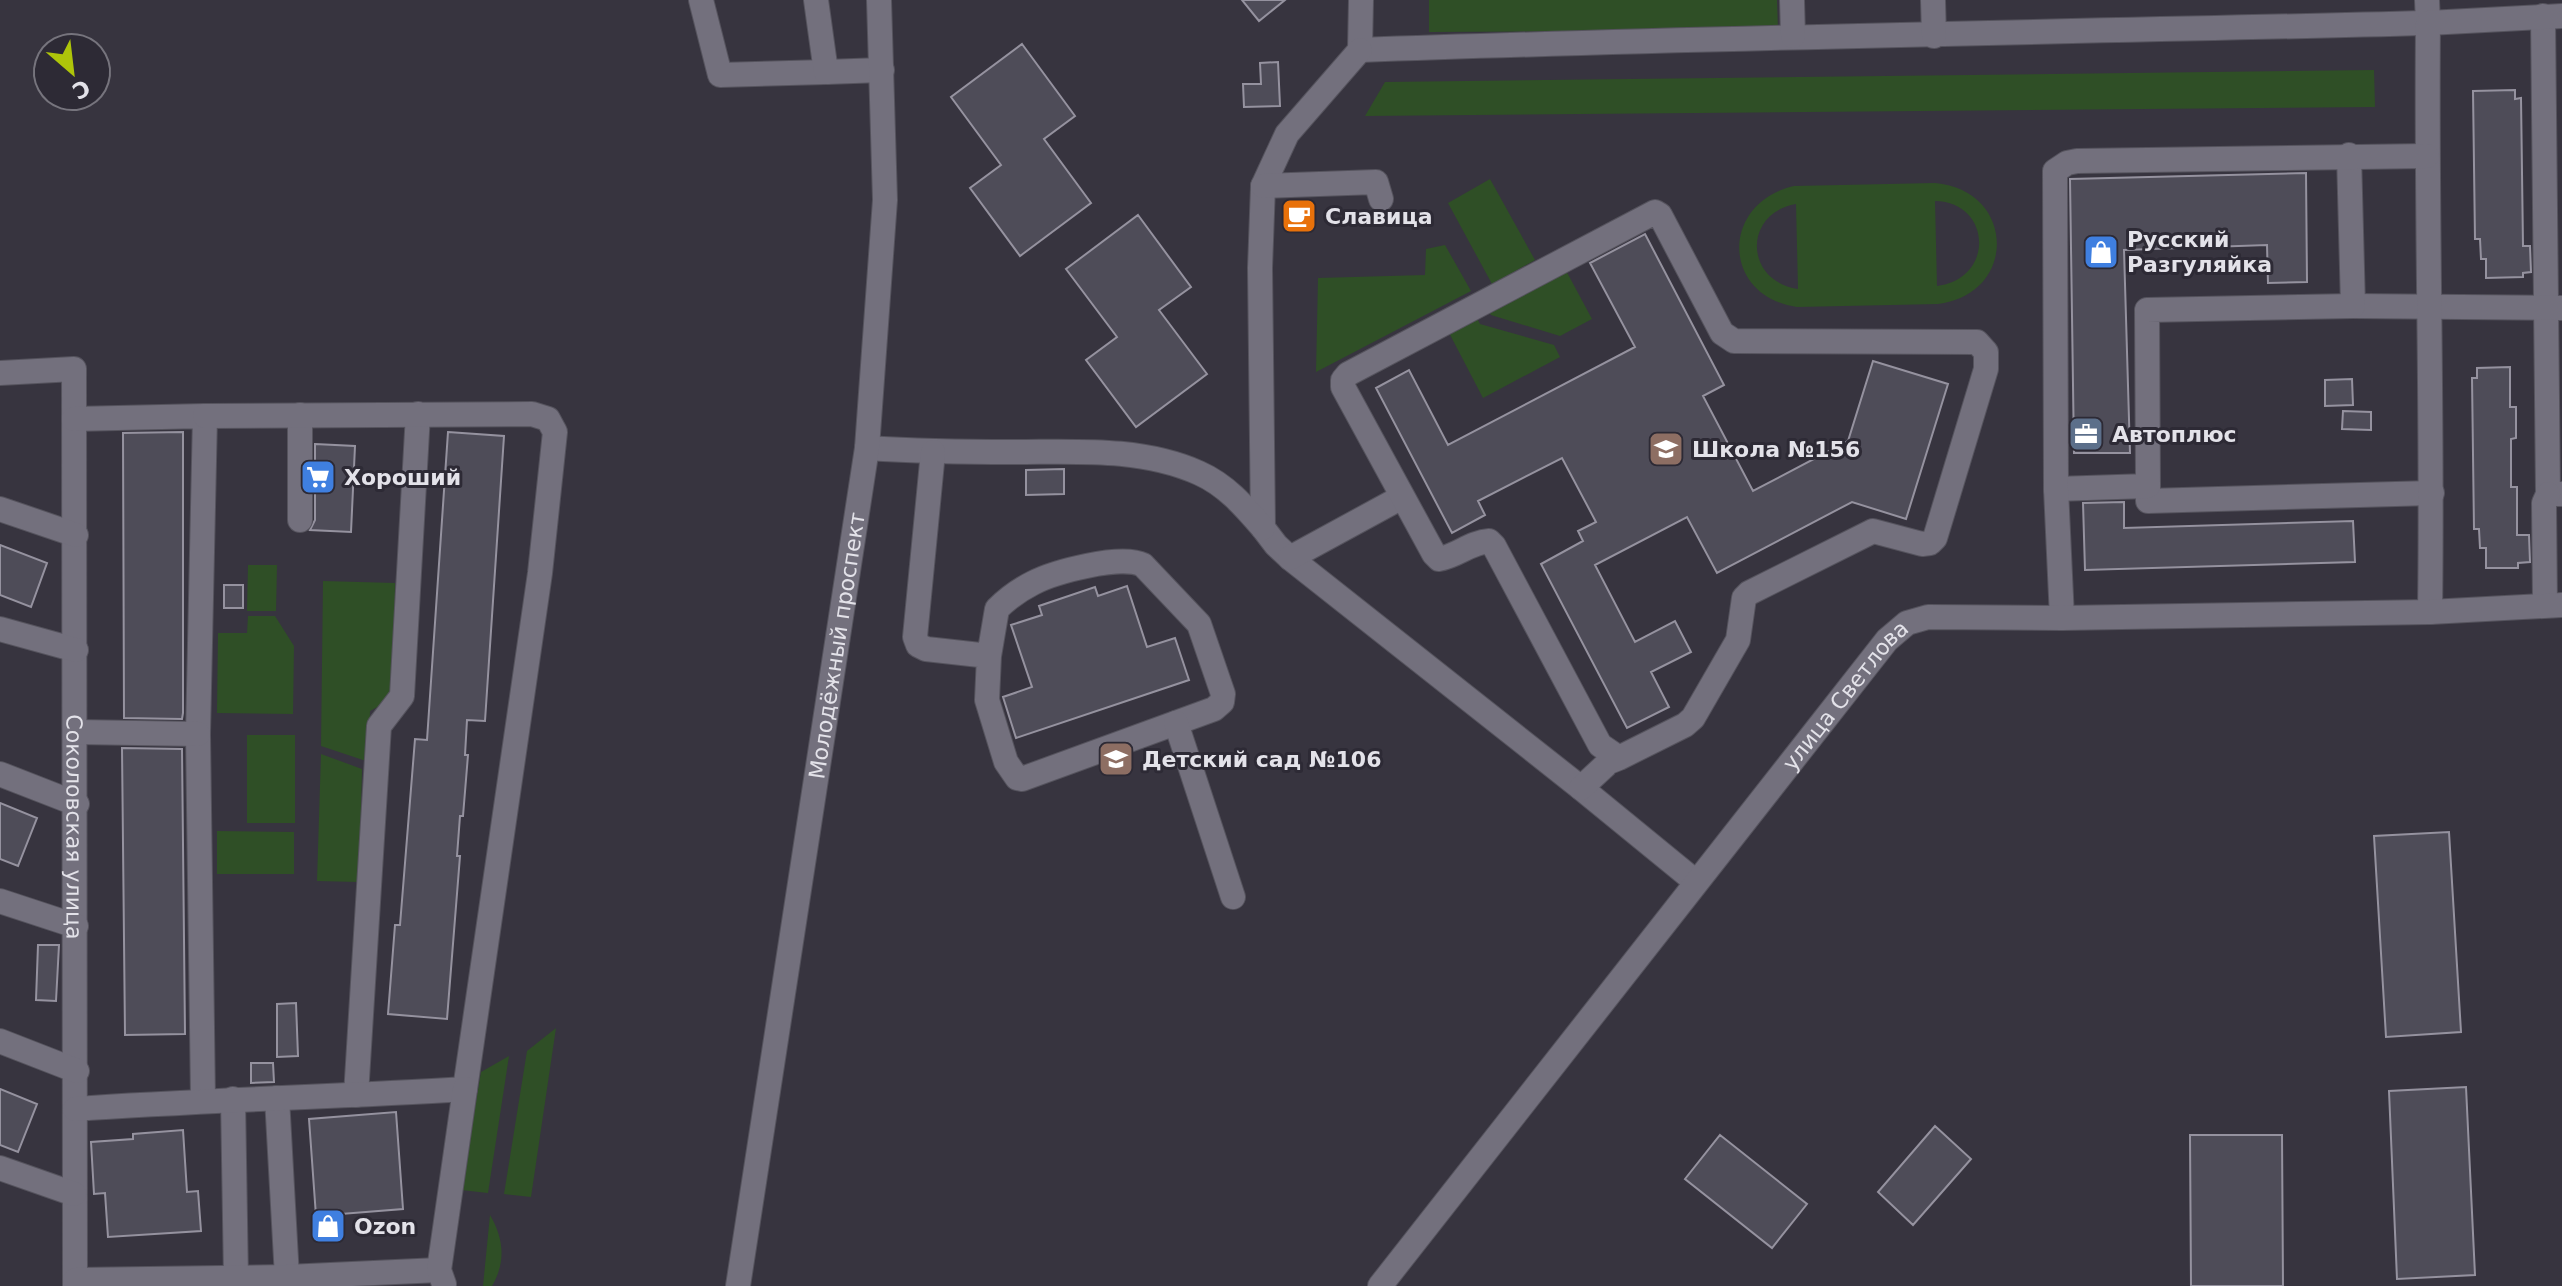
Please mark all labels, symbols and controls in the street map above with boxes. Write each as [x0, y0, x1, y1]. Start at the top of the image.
north arrow [32, 32, 112, 112]
text: С [68, 74, 94, 104]
cafe icon: Славица [1280, 197, 1318, 235]
place label: Славица [1325, 204, 1433, 229]
place label: Русский Разгуляйка [2127, 227, 2272, 277]
shop icon: Русский Разгуляйка [2082, 233, 2120, 271]
office icon: Автоплюс [2067, 415, 2105, 453]
place label: Автоплюс [2112, 422, 2237, 447]
school or university icon: Школа №156 [1647, 430, 1685, 468]
place label: Школа №156 [1692, 437, 1860, 462]
supermarket icon: Хороший [299, 458, 337, 496]
place label: Хороший [344, 465, 461, 490]
street label: Молодёжный проспект [804, 510, 870, 781]
street label: улица Светлова [1778, 616, 1913, 775]
street label: Соколовская улица [61, 714, 87, 939]
school or university icon: Детский сад №106 [1097, 740, 1135, 778]
place label: Детский сад №106 [1142, 747, 1381, 772]
shop icon: Ozon [309, 1207, 347, 1245]
place label: Ozon [354, 1214, 416, 1239]

